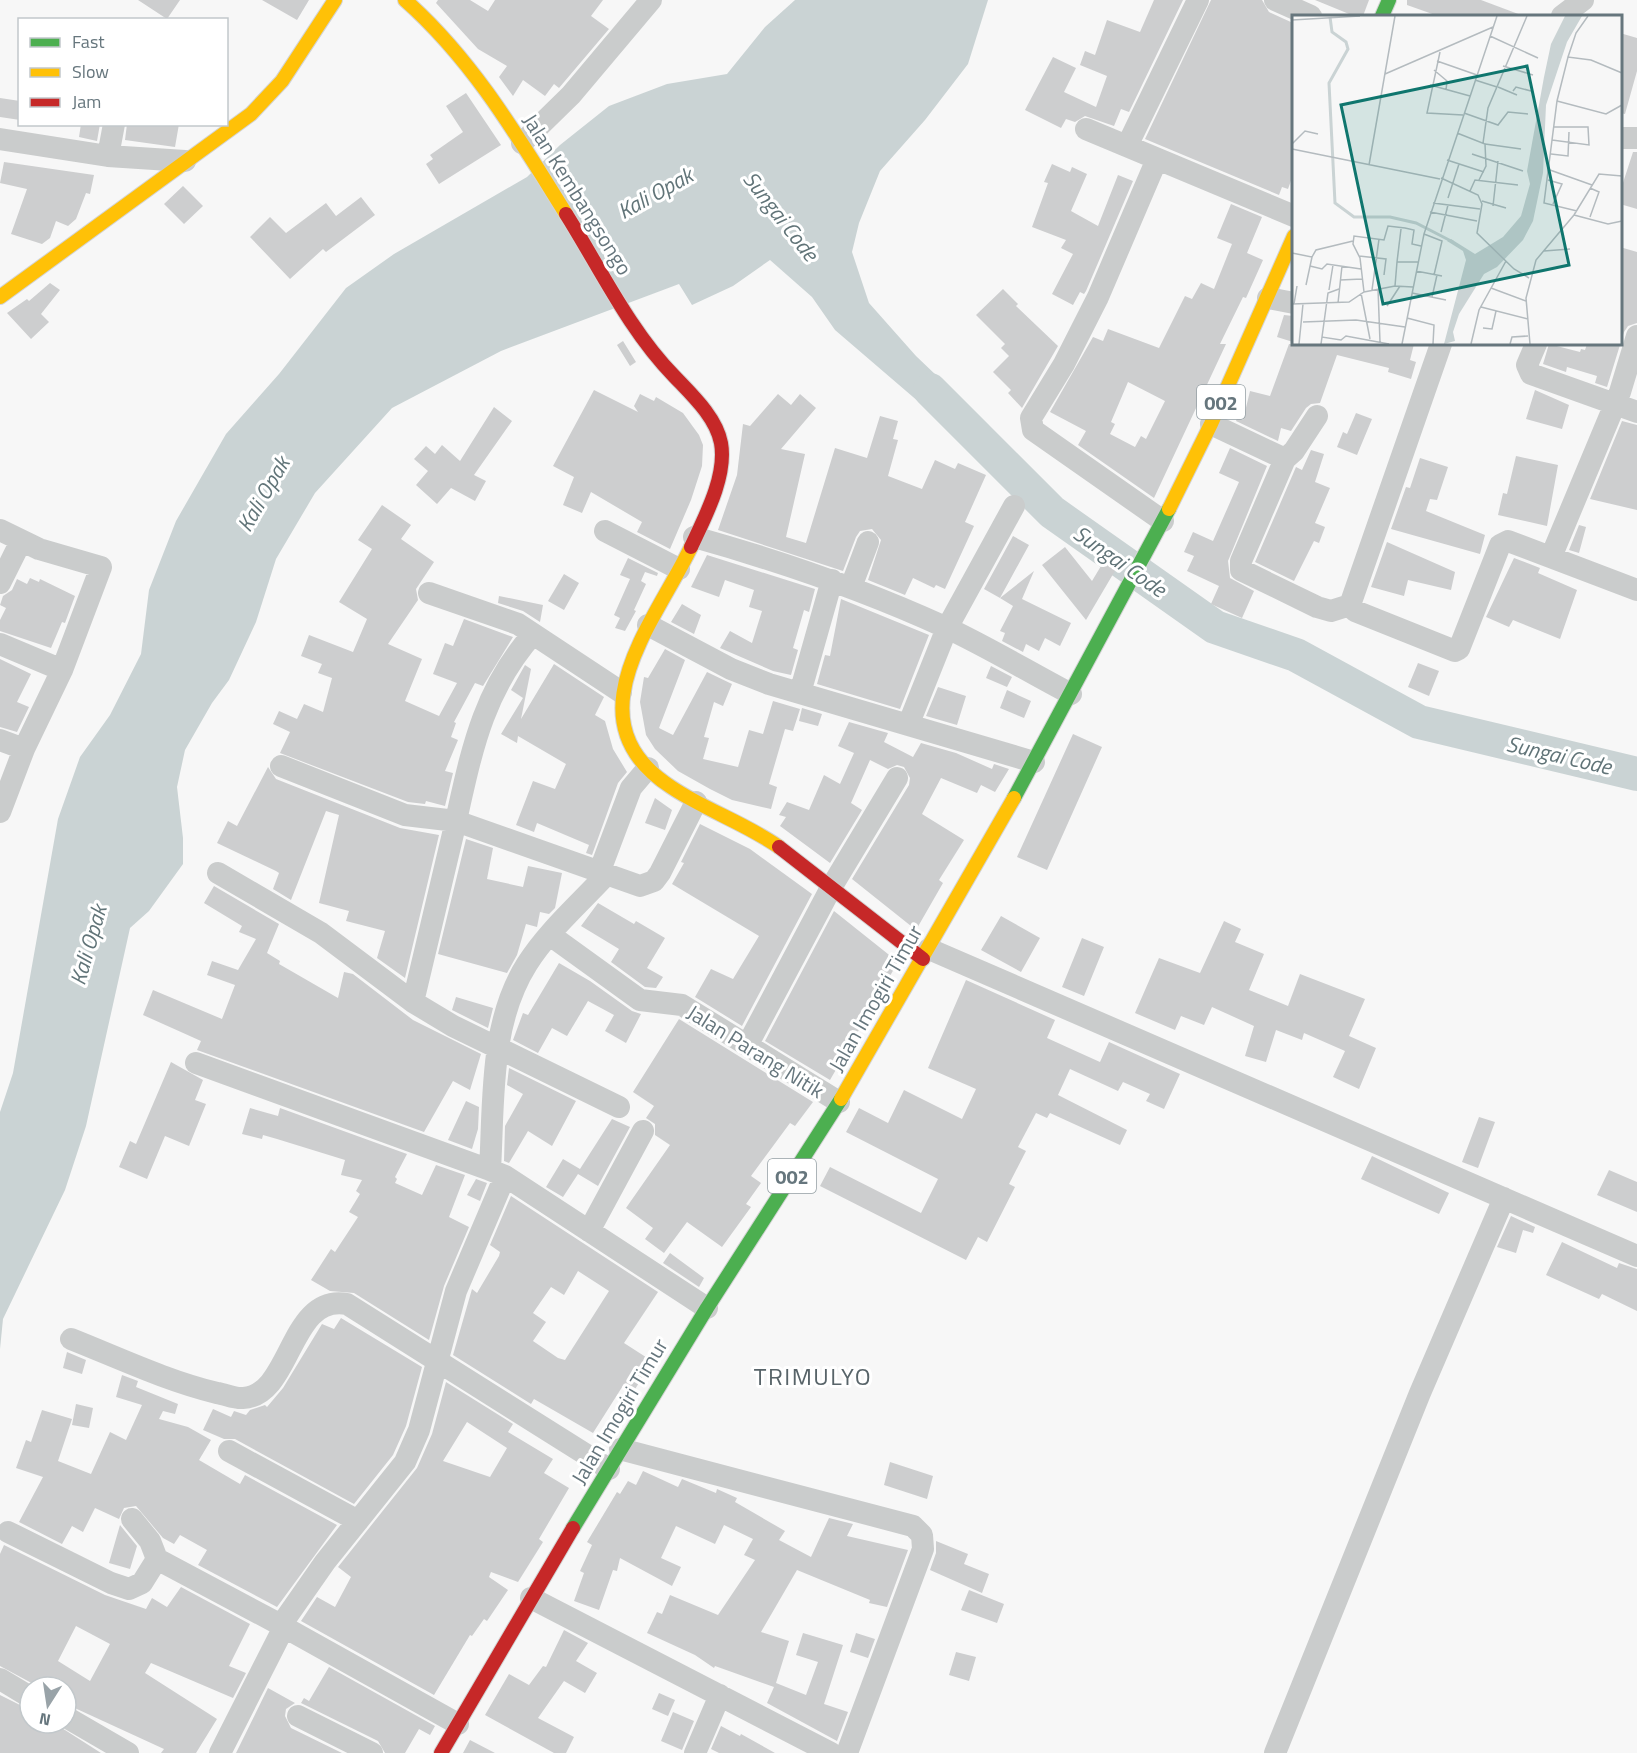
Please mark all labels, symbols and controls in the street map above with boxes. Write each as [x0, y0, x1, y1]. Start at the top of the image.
inset map [1292, 15, 1622, 345]
legend [18, 18, 228, 126]
text: Fast [72, 28, 105, 55]
text: Slow [72, 58, 109, 85]
text: Jam [72, 88, 101, 115]
street label: Jalan Kembangsongo [515, 107, 641, 281]
water label: Kali Opak [611, 157, 701, 228]
water label: Sungai Code [735, 164, 828, 270]
road number: 002 [1197, 385, 1245, 419]
water label: Kali Opak [228, 448, 299, 538]
water label: Sungai Code [1067, 517, 1175, 607]
water label: Sungai Code [1503, 726, 1616, 784]
water label: Kali Opak [60, 899, 116, 989]
street label: Jalan Imogiri Timur [820, 918, 930, 1078]
street label: Jalan Parang Nitik [681, 996, 831, 1106]
road number: 002 [768, 1159, 816, 1193]
street label: Jalan Imogiri Timur [563, 1332, 675, 1490]
district label: TRIMULYO [754, 1358, 872, 1394]
north arrow [18, 1675, 78, 1735]
text: N [37, 1707, 53, 1733]

